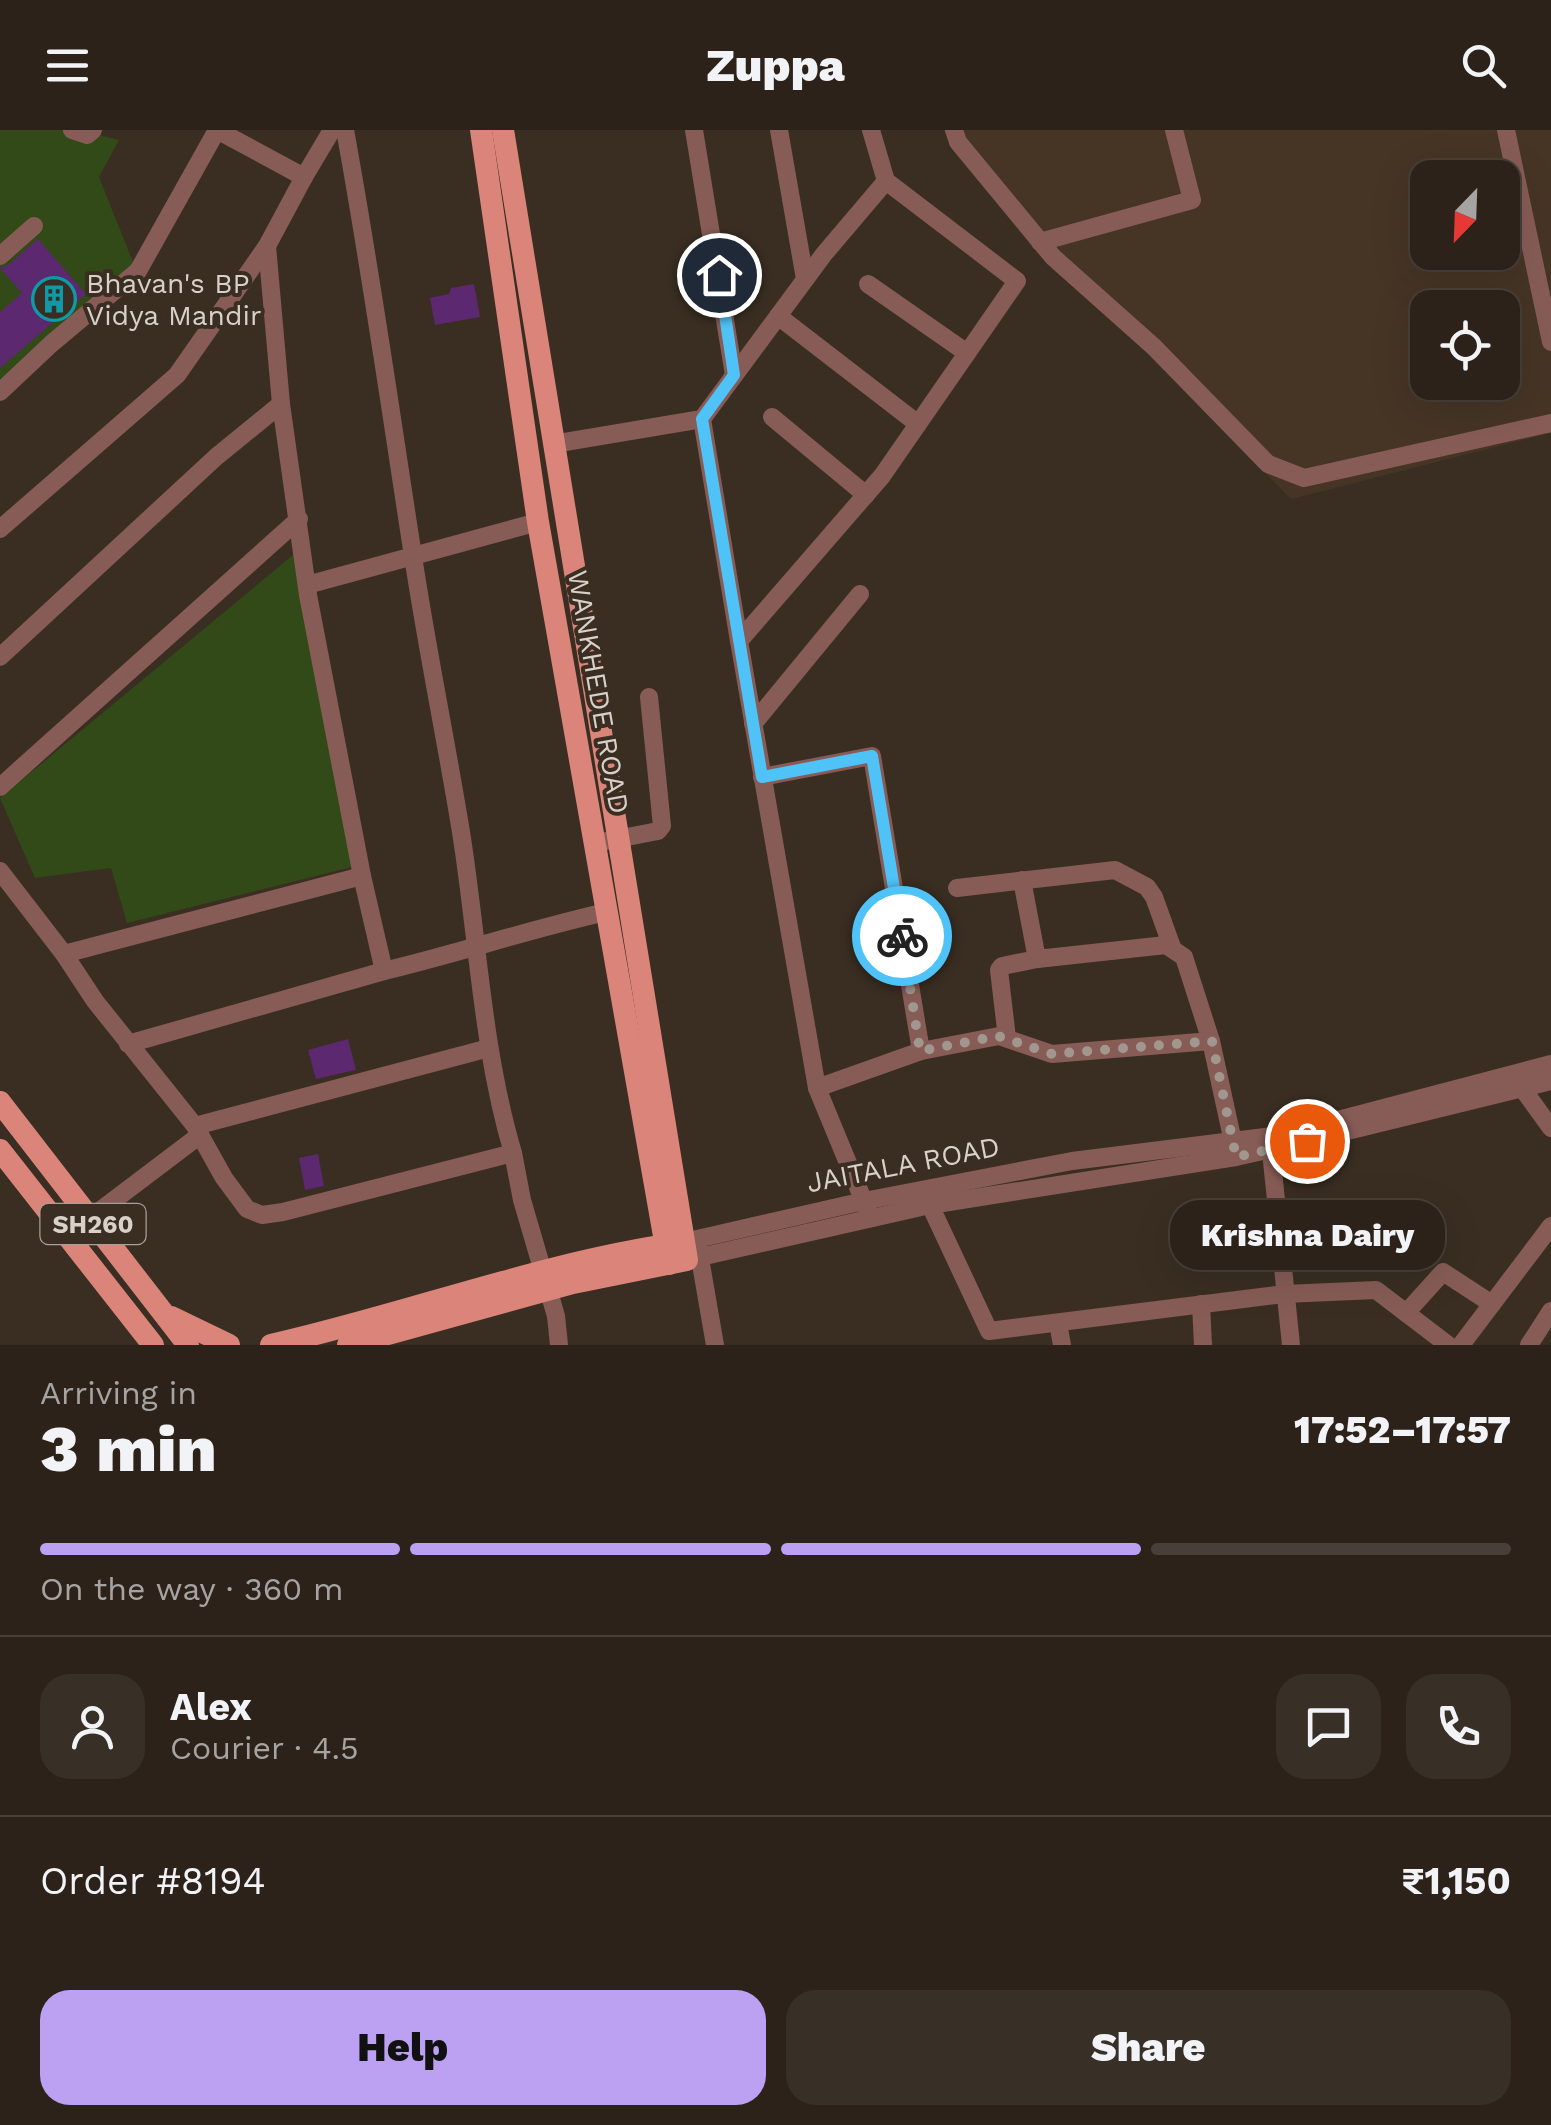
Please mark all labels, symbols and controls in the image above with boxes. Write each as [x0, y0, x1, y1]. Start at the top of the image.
icon: menu [40, 38, 95, 93]
icon: search [1456, 38, 1511, 93]
text: Zuppa [706, 39, 845, 92]
north arrow [1410, 160, 1520, 270]
map controls [1410, 160, 1520, 400]
pin [677, 233, 762, 318]
icon: home [692, 248, 747, 303]
place label: Bhavan's BP Vidya Mandir [86, 267, 261, 332]
building icon: Bhavan's BP Vidya Mandir [31, 276, 77, 322]
button: locate [1410, 290, 1520, 400]
street label: WANKHEDE ROAD [561, 568, 636, 816]
courier [852, 886, 952, 986]
icon: bike [875, 909, 930, 964]
pin [1265, 1099, 1350, 1184]
icon: bag [1280, 1114, 1335, 1169]
street label: JAITALA ROAD [804, 1130, 1002, 1199]
callout: Krishna Dairy [1170, 1201, 1444, 1271]
road number: SH260 [41, 1204, 146, 1244]
text: Krishna Dairy [1201, 1216, 1414, 1254]
text: Arriving in [40, 1374, 197, 1412]
text: 17:52–17:57 [1294, 1408, 1511, 1452]
text: 3 min [40, 1411, 217, 1487]
text: On the way · 360 m [40, 1570, 344, 1608]
button: person [40, 1674, 145, 1779]
button: chat [1276, 1674, 1381, 1779]
button: phone [1406, 1674, 1511, 1779]
text: Alex [170, 1685, 252, 1729]
text: Courier · 4.5 [170, 1729, 359, 1767]
text: Order #8194 [40, 1859, 266, 1903]
text: ₹1,150 [1402, 1859, 1511, 1903]
button: Help [40, 1990, 766, 2105]
button: Share [786, 1990, 1511, 2105]

